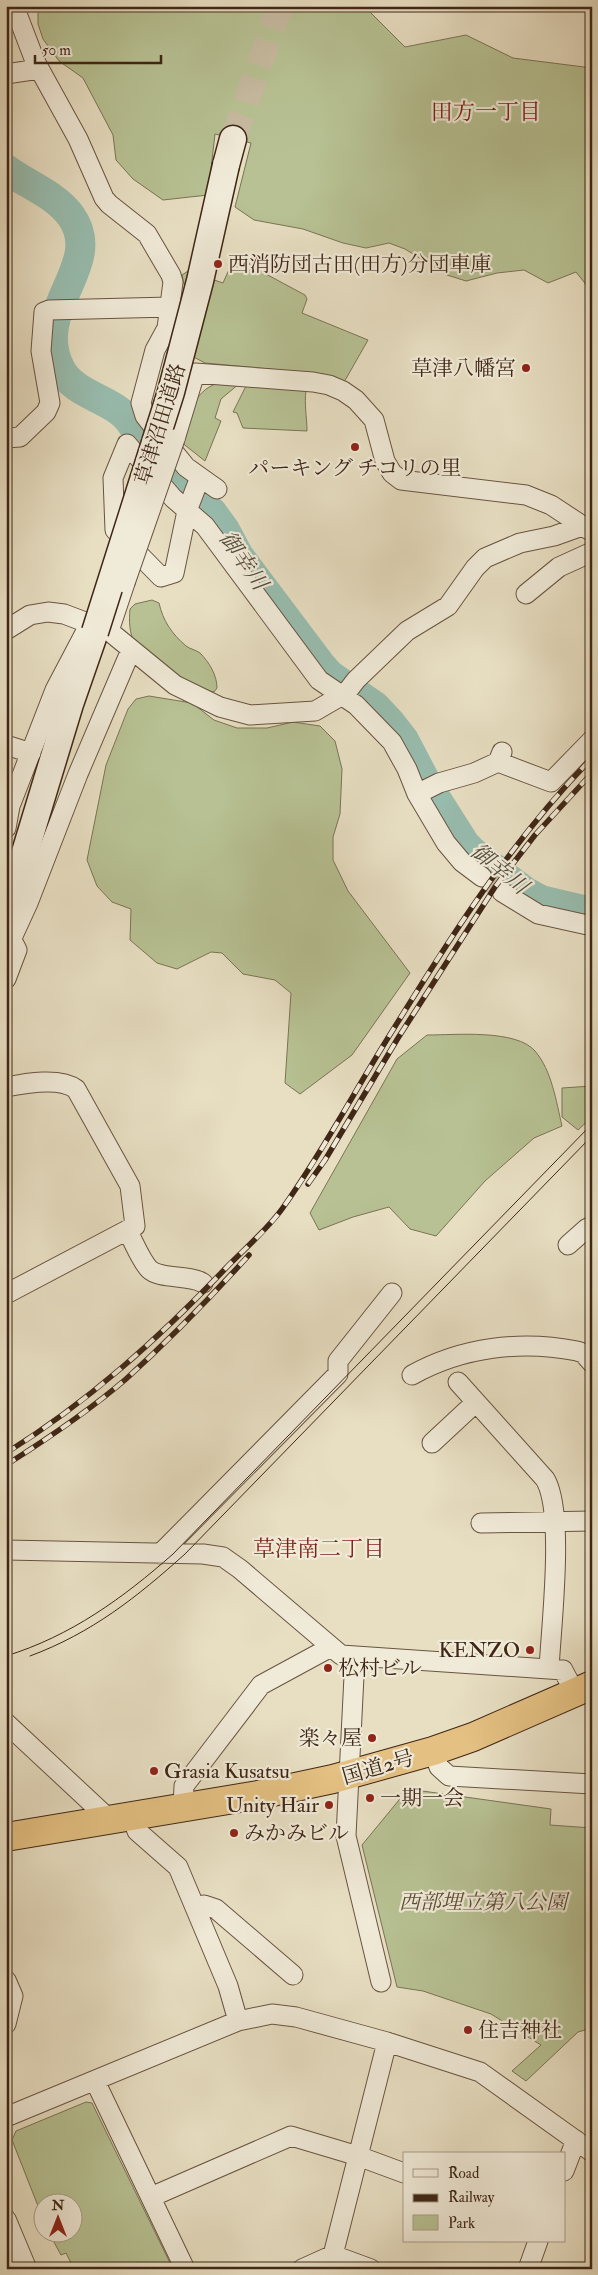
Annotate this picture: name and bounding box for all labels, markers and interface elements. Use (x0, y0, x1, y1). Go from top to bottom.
scale bar (35, 32, 161, 64)
text: 50 m (42, 41, 71, 60)
district label: 田方一丁目 (431, 98, 541, 126)
place label: 西消防団古田(田方)分団車庫 (228, 251, 491, 278)
marker: 西消防団古田(田方)分団車庫 (212, 258, 224, 270)
place label: 草津八幡宮 (411, 355, 516, 382)
street label: 草津沼田道路 (129, 360, 192, 488)
marker: 草津八幡宮 (520, 362, 532, 374)
marker: パーキング チコリの里 (349, 441, 361, 453)
place label: パーキング チコリの里 (249, 455, 461, 482)
water label: 御幸川 (213, 526, 275, 597)
water label: 御幸川 (465, 837, 535, 902)
district label: 草津南二丁目 (253, 1535, 385, 1563)
place label: KENZO (439, 1637, 520, 1664)
marker: KENZO (524, 1644, 536, 1656)
place label: 松村ビル (338, 1655, 422, 1682)
marker: 松村ビル (322, 1662, 334, 1674)
place label: 楽々屋 (299, 1725, 362, 1752)
marker: 楽々屋 (366, 1732, 378, 1744)
street label: 国道2号 (339, 1744, 417, 1791)
place label: Grasia Kusatsu (164, 1758, 290, 1785)
marker: Grasia Kusatsu (148, 1765, 160, 1777)
place label: 一期一会 (380, 1785, 464, 1812)
place label: Unity Hair (226, 1792, 319, 1819)
marker: 一期一会 (364, 1792, 376, 1804)
marker: Unity Hair (323, 1799, 335, 1811)
place label: みかみビル (244, 1820, 349, 1847)
marker: みかみビル (228, 1827, 240, 1839)
park label: 西部埋立第八公園 (399, 1889, 570, 1916)
place label: 住吉神社 (478, 2017, 562, 2044)
marker: 住吉神社 (462, 2024, 474, 2036)
legend (403, 2152, 566, 2242)
text: Road (448, 2164, 480, 2183)
text: Railway (448, 2188, 495, 2207)
north arrow (32, 2192, 82, 2242)
text: N (51, 2197, 65, 2214)
text: Park (448, 2214, 475, 2233)

